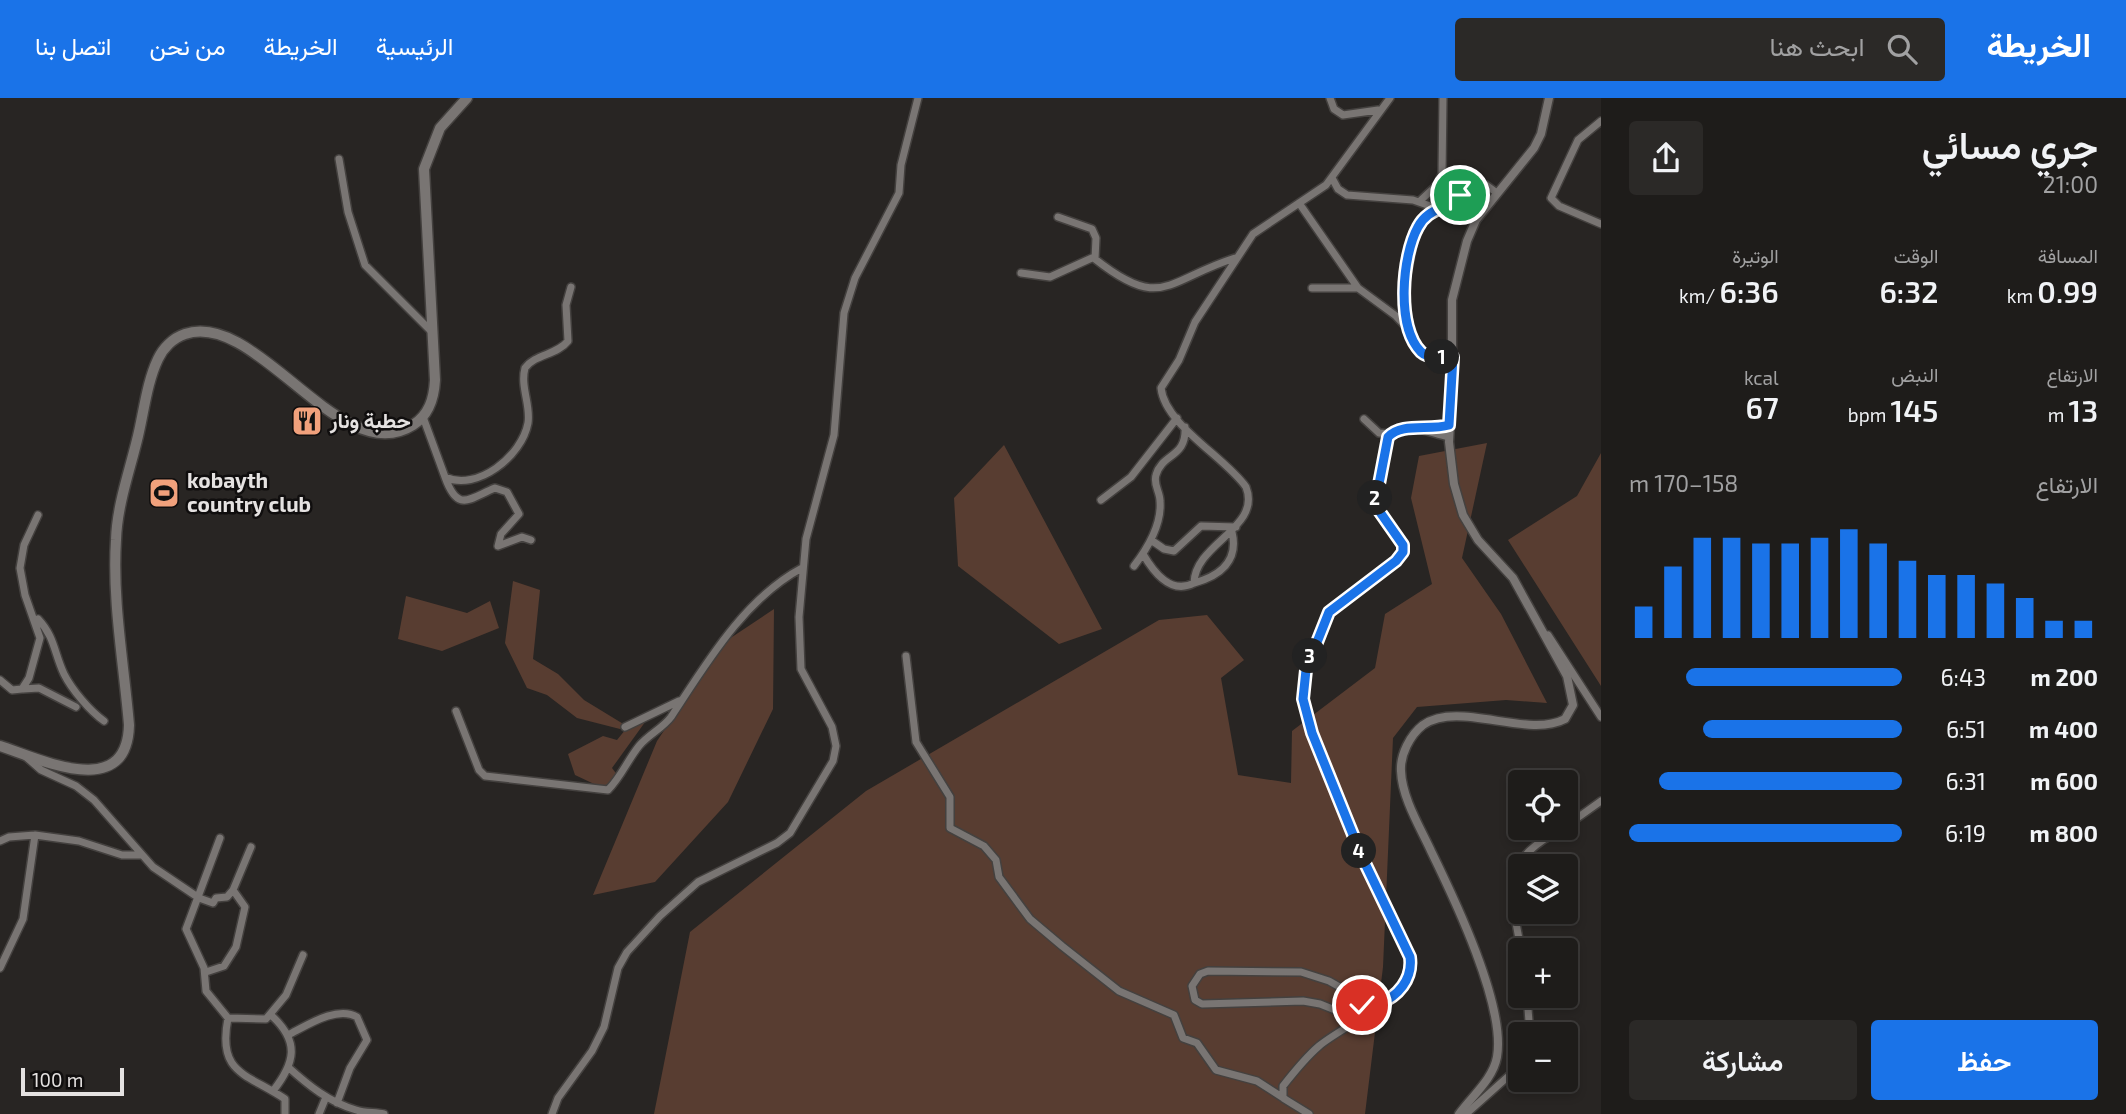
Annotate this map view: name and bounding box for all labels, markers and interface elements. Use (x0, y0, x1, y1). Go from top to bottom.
search box (1455, 18, 1945, 81)
text: الخريطة (1987, 24, 2091, 64)
text: ابحث هنا (1770, 30, 1865, 61)
icon: search (1883, 30, 1921, 68)
text: اتصل بنا (35, 31, 111, 60)
text: من نحن (149, 31, 225, 60)
text: الخريطة (263, 31, 338, 60)
text: الرئيسية (376, 31, 453, 60)
button: share (1629, 121, 1703, 195)
text: جري مسائي (1922, 121, 2098, 167)
pin (1430, 165, 1490, 225)
text: 21:00 (2043, 170, 2098, 198)
icon: arrive (1441, 176, 1479, 214)
text: الوتيرة (1732, 244, 1779, 267)
text: الوقت (1894, 244, 1938, 267)
text: المسافة (2038, 244, 2098, 267)
text: 6:36 (1719, 273, 1779, 309)
text: 6:32 (1879, 273, 1938, 309)
text: 0.99 (2037, 273, 2098, 309)
text: /km (1679, 284, 1719, 307)
text: km (2007, 284, 2037, 307)
pin: 1 (1424, 340, 1460, 374)
text: 1 (1437, 345, 1446, 368)
text: النبض (1891, 363, 1938, 386)
text: الارتفاع (2046, 363, 2098, 386)
text: kcal (1744, 366, 1779, 389)
text: 67 (1746, 389, 1779, 425)
text: 145 (1891, 392, 1938, 428)
text: 13 (2069, 392, 2098, 428)
text: bpm (1848, 403, 1891, 426)
text: m (2048, 403, 2069, 426)
restaurant icon: حطبة ونار (290, 404, 324, 438)
place label: حطبة ونار (329, 407, 411, 434)
place label: kobayth country club (187, 467, 311, 517)
text: 158–170 m (1629, 469, 1738, 497)
text: الارتفاع (2036, 470, 2098, 498)
sports icon: kobayth country club (147, 476, 181, 510)
pin: 2 (1358, 480, 1392, 516)
text: 2 (1369, 486, 1380, 509)
pin: 3 (1292, 638, 1328, 674)
text: 3 (1304, 644, 1315, 667)
text: 6:43 (1940, 663, 1986, 691)
text: 200 m (2030, 663, 2098, 691)
text: 6:51 (1946, 715, 1986, 743)
text: 400 m (2029, 715, 2098, 743)
text: 6:31 (1945, 767, 1986, 795)
text: 600 m (2030, 767, 2098, 795)
map controls (1508, 770, 1578, 1092)
button: locate (1508, 770, 1578, 840)
text: 6:19 (1945, 819, 1986, 847)
text: 800 m (2029, 819, 2098, 847)
pin: 4 (1342, 834, 1376, 868)
text: 4 (1352, 839, 1365, 862)
button: layers (1508, 854, 1578, 924)
button: + (1508, 938, 1578, 1008)
pin (1332, 975, 1392, 1035)
icon: check (1343, 986, 1381, 1024)
button: مشاركة (1629, 1020, 1857, 1100)
button: حفظ (1871, 1020, 2098, 1100)
button: − (1508, 1022, 1578, 1092)
scale bar (21, 1065, 124, 1097)
text: 100 m (32, 1068, 83, 1091)

